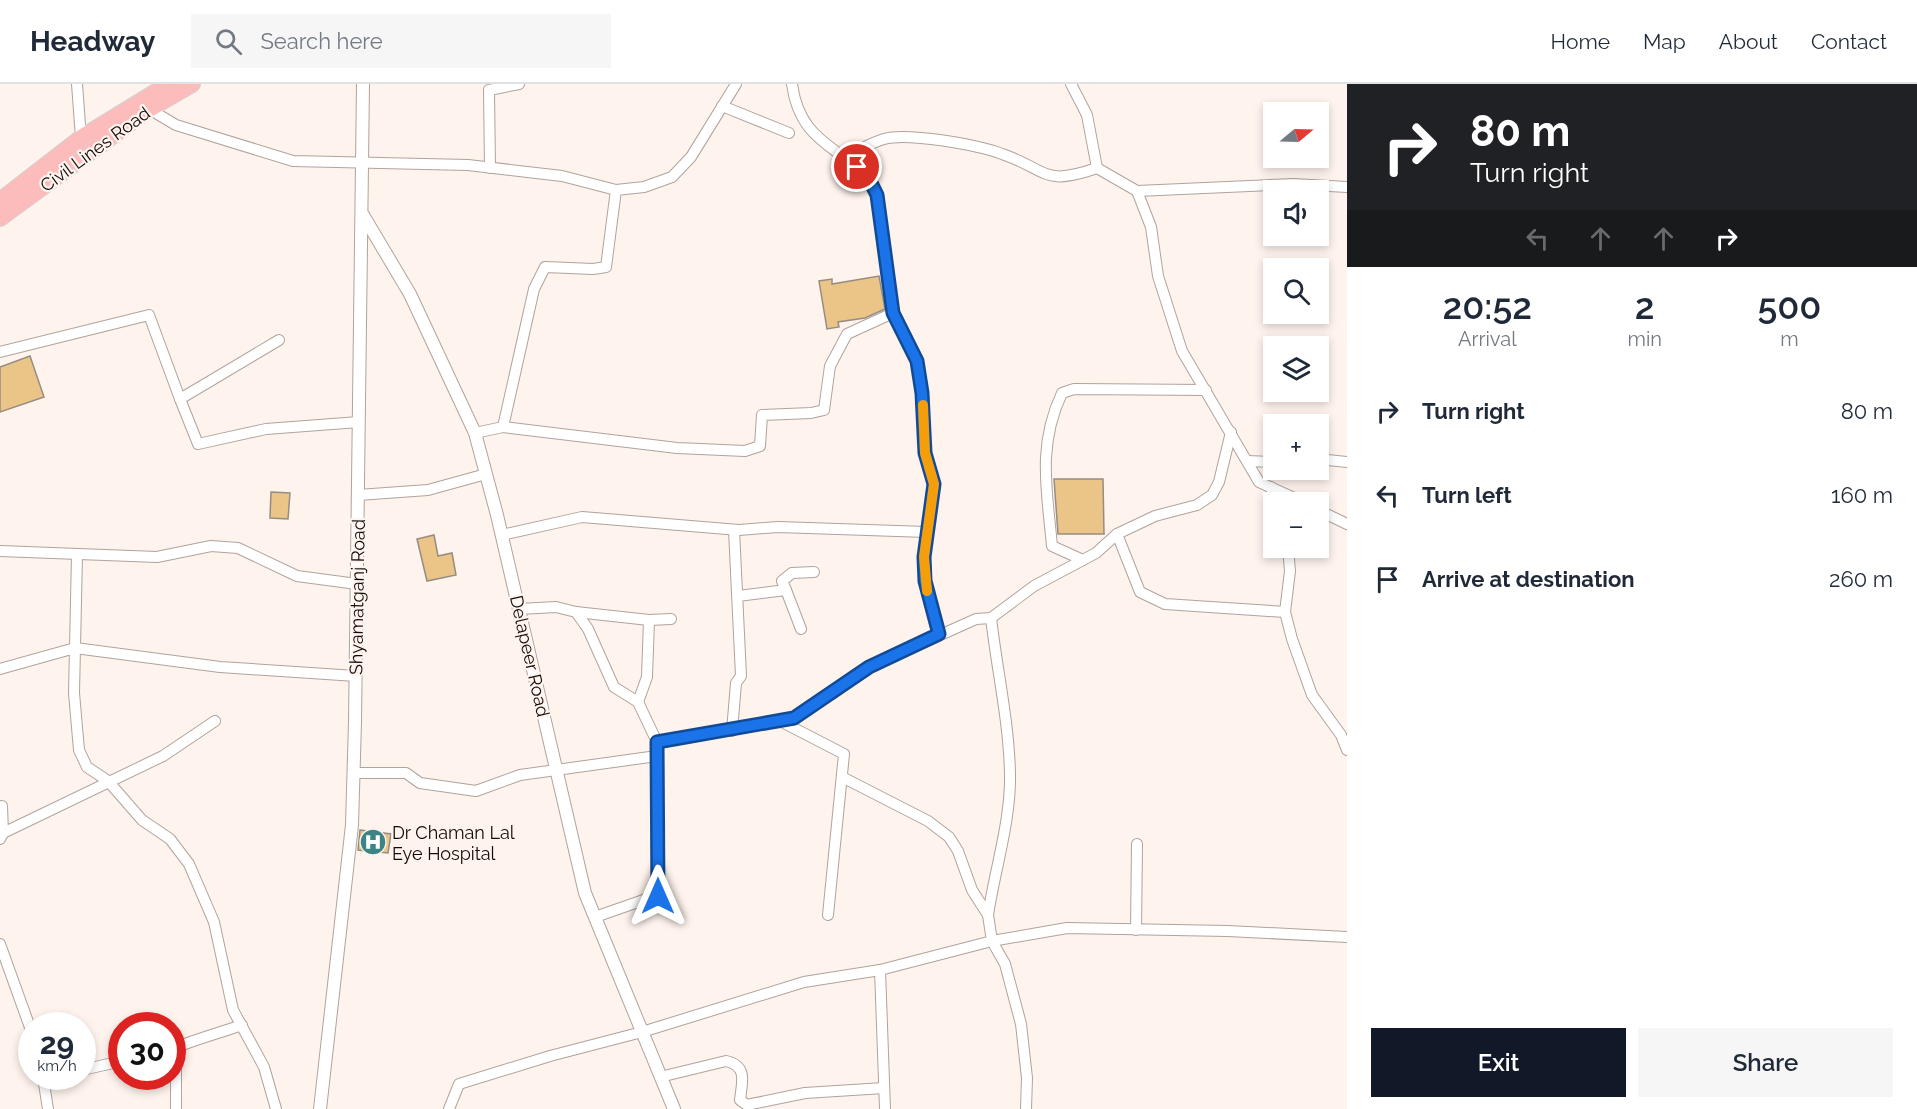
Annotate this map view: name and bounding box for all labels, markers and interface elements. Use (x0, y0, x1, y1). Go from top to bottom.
search box (191, 14, 611, 68)
text: Headway (30, 25, 155, 58)
icon: search (212, 25, 245, 58)
text: Search here (260, 28, 383, 54)
text: Home (1551, 29, 1610, 54)
text: Map (1643, 29, 1686, 54)
text: About (1719, 29, 1778, 54)
text: Contact (1811, 29, 1887, 54)
street label: Civil Lines Road (36, 102, 154, 196)
north arrow (1263, 102, 1329, 168)
map controls (1263, 102, 1329, 558)
text: 80 m (1470, 107, 1570, 156)
icon: right (1371, 108, 1449, 186)
pin (831, 141, 882, 192)
icon: arrive (840, 150, 873, 183)
text: Turn right (1470, 157, 1589, 188)
button: sound (1263, 180, 1329, 246)
icon: left (1521, 222, 1554, 255)
icon: ahead (1584, 222, 1617, 255)
icon: ahead (1647, 222, 1680, 255)
icon: right (1710, 222, 1743, 255)
button: search (1263, 258, 1329, 324)
text: 20:52 (1443, 285, 1532, 327)
text: 2 (1635, 285, 1655, 327)
text: 500 (1757, 285, 1821, 327)
text: Arrival (1458, 327, 1517, 351)
text: min (1628, 327, 1662, 351)
text: m (1780, 327, 1799, 351)
button: layers (1263, 336, 1329, 402)
icon: right (1371, 395, 1404, 428)
text: Turn right (1422, 398, 1525, 424)
text: 80 m (1841, 398, 1893, 424)
button: + (1263, 414, 1329, 480)
icon: left (1371, 479, 1404, 512)
text: Turn left (1422, 482, 1512, 508)
text: 160 m (1831, 482, 1893, 508)
button: − (1263, 492, 1329, 558)
street label: Shyamatganj Road (345, 519, 369, 675)
icon: arrive (1371, 563, 1404, 596)
text: Arrive at destination (1422, 566, 1635, 592)
text: 260 m (1829, 566, 1893, 592)
street label: Delapeer Road (506, 593, 554, 719)
place label: Dr Chaman Lal Eye Hospital (392, 822, 515, 864)
hospital icon: Dr Chaman Lal Eye Hospital (358, 827, 388, 857)
position arrow (626, 864, 690, 928)
speed limit sign: 30 (108, 1012, 186, 1090)
text: 29 (40, 1026, 74, 1061)
button: Exit (1371, 1028, 1626, 1097)
button: Share (1638, 1028, 1893, 1097)
text: km/h (37, 1057, 77, 1075)

